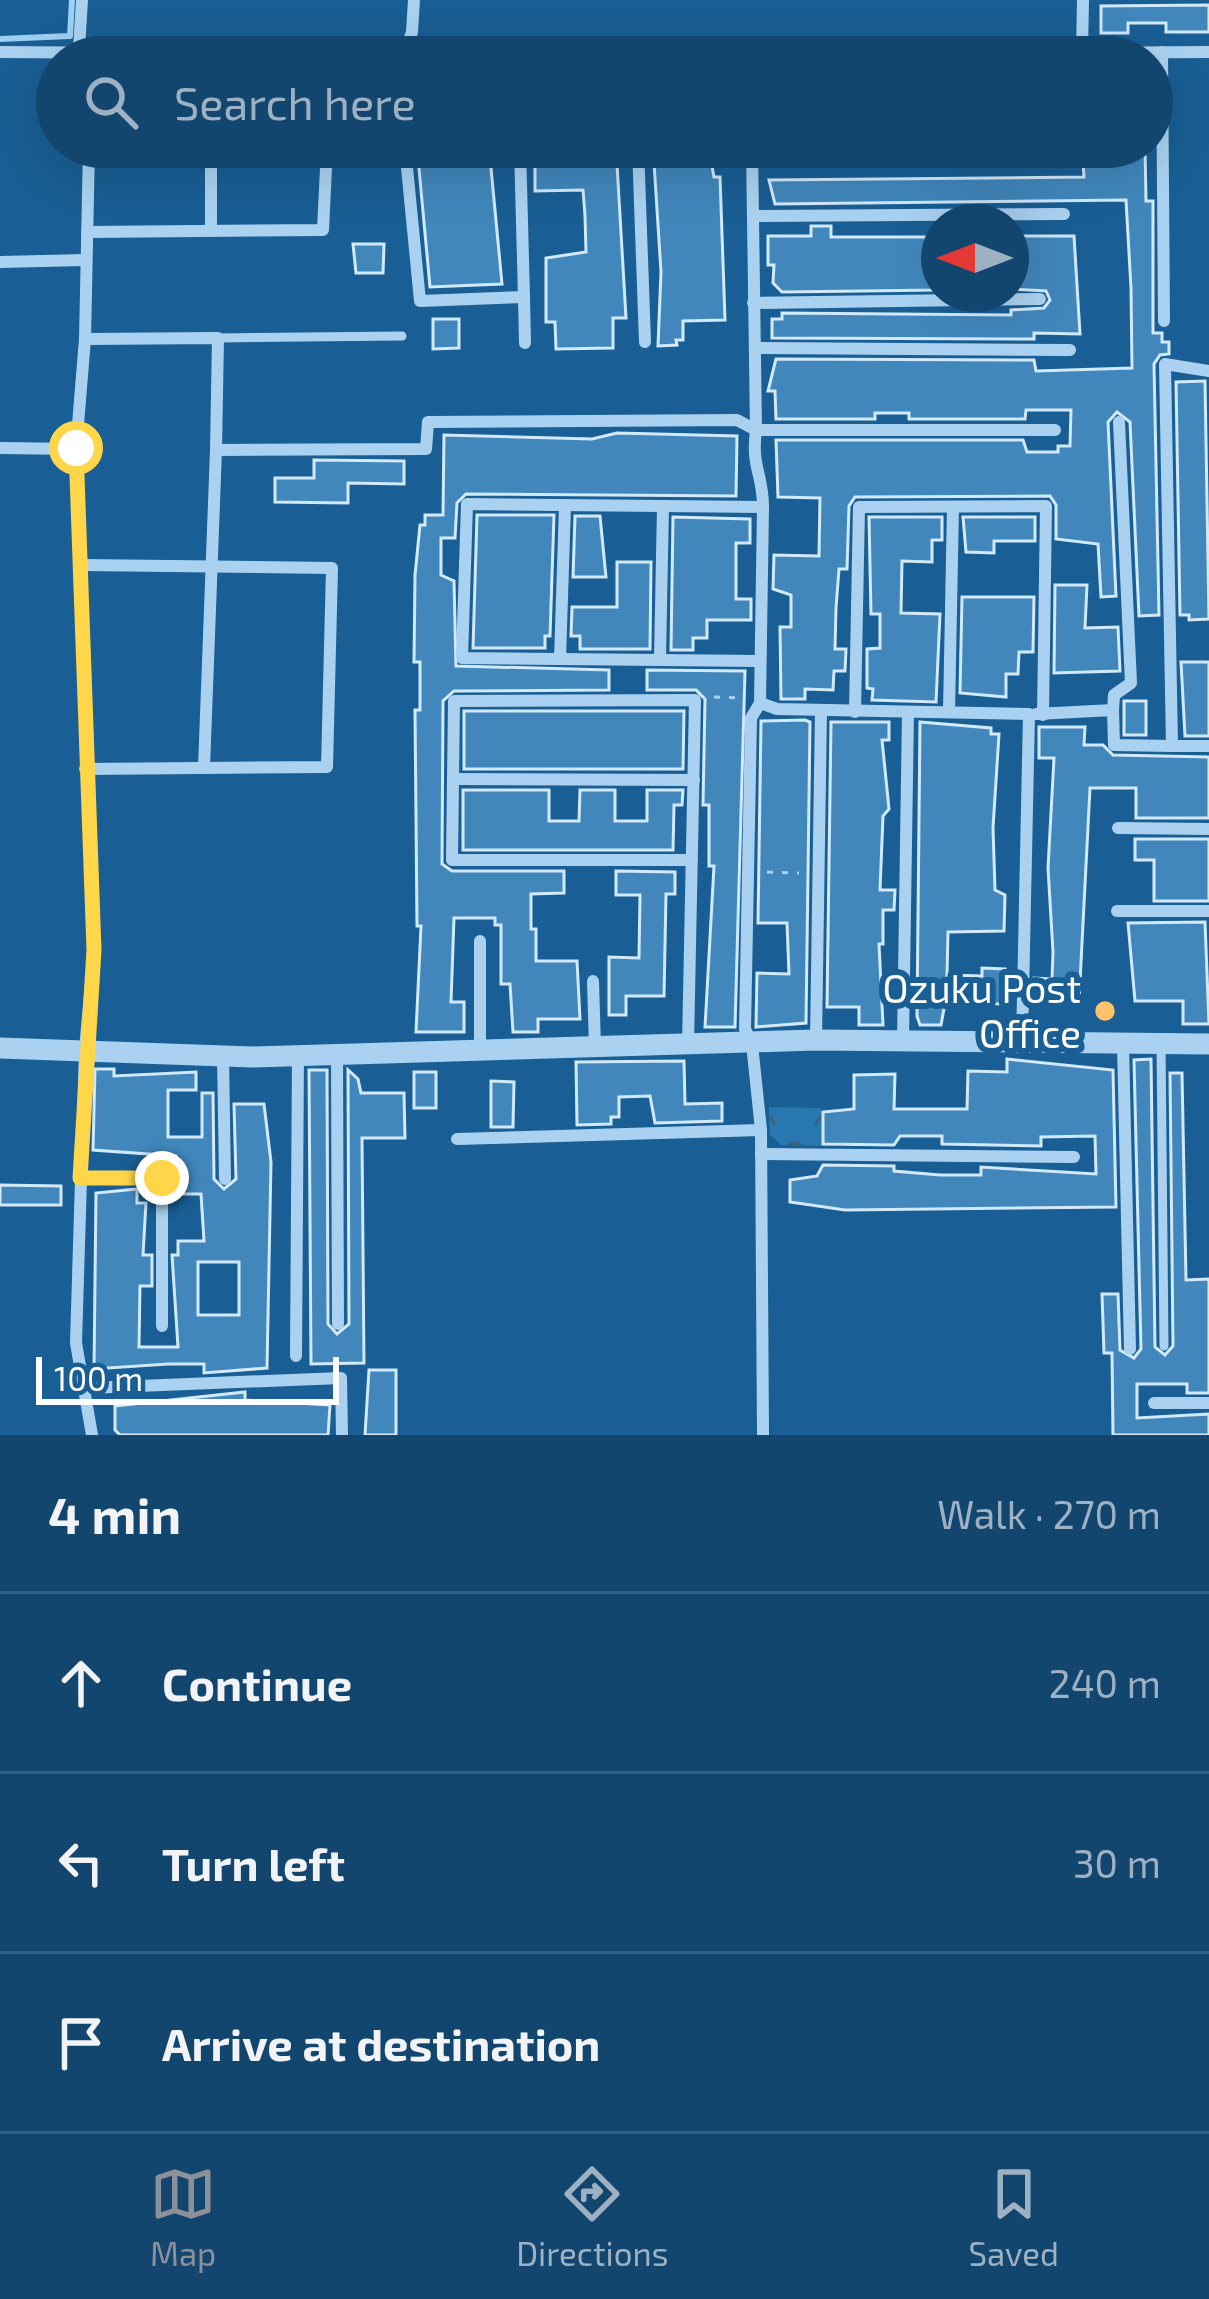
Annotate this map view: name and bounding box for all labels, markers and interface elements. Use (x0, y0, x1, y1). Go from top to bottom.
search box (36, 36, 1173, 168)
icon: search (78, 69, 144, 135)
text: Search here (174, 75, 416, 129)
north arrow (921, 204, 1029, 312)
route start (49, 421, 103, 475)
place label: Ozuku Post Office (882, 964, 1081, 1056)
marker: Ozuku Post Office (1092, 998, 1118, 1024)
route end (135, 1151, 189, 1205)
scale bar (36, 1351, 339, 1404)
text: 100 m (54, 1358, 143, 1398)
text: 4 min (48, 1483, 181, 1544)
text: Walk · 270 m (937, 1490, 1161, 1537)
icon: ahead (48, 1650, 114, 1716)
text: Continue (162, 1656, 352, 1710)
text: 240 m (1049, 1659, 1161, 1706)
icon: left (48, 1830, 114, 1896)
text: Turn left (162, 1836, 345, 1890)
text: 30 m (1073, 1839, 1161, 1886)
icon: arrive (48, 2010, 114, 2076)
text: Arrive at destination (162, 2016, 600, 2070)
tab: Map (150, 2161, 216, 2273)
tab: Directions (516, 2161, 668, 2273)
tab: Saved (968, 2161, 1059, 2273)

